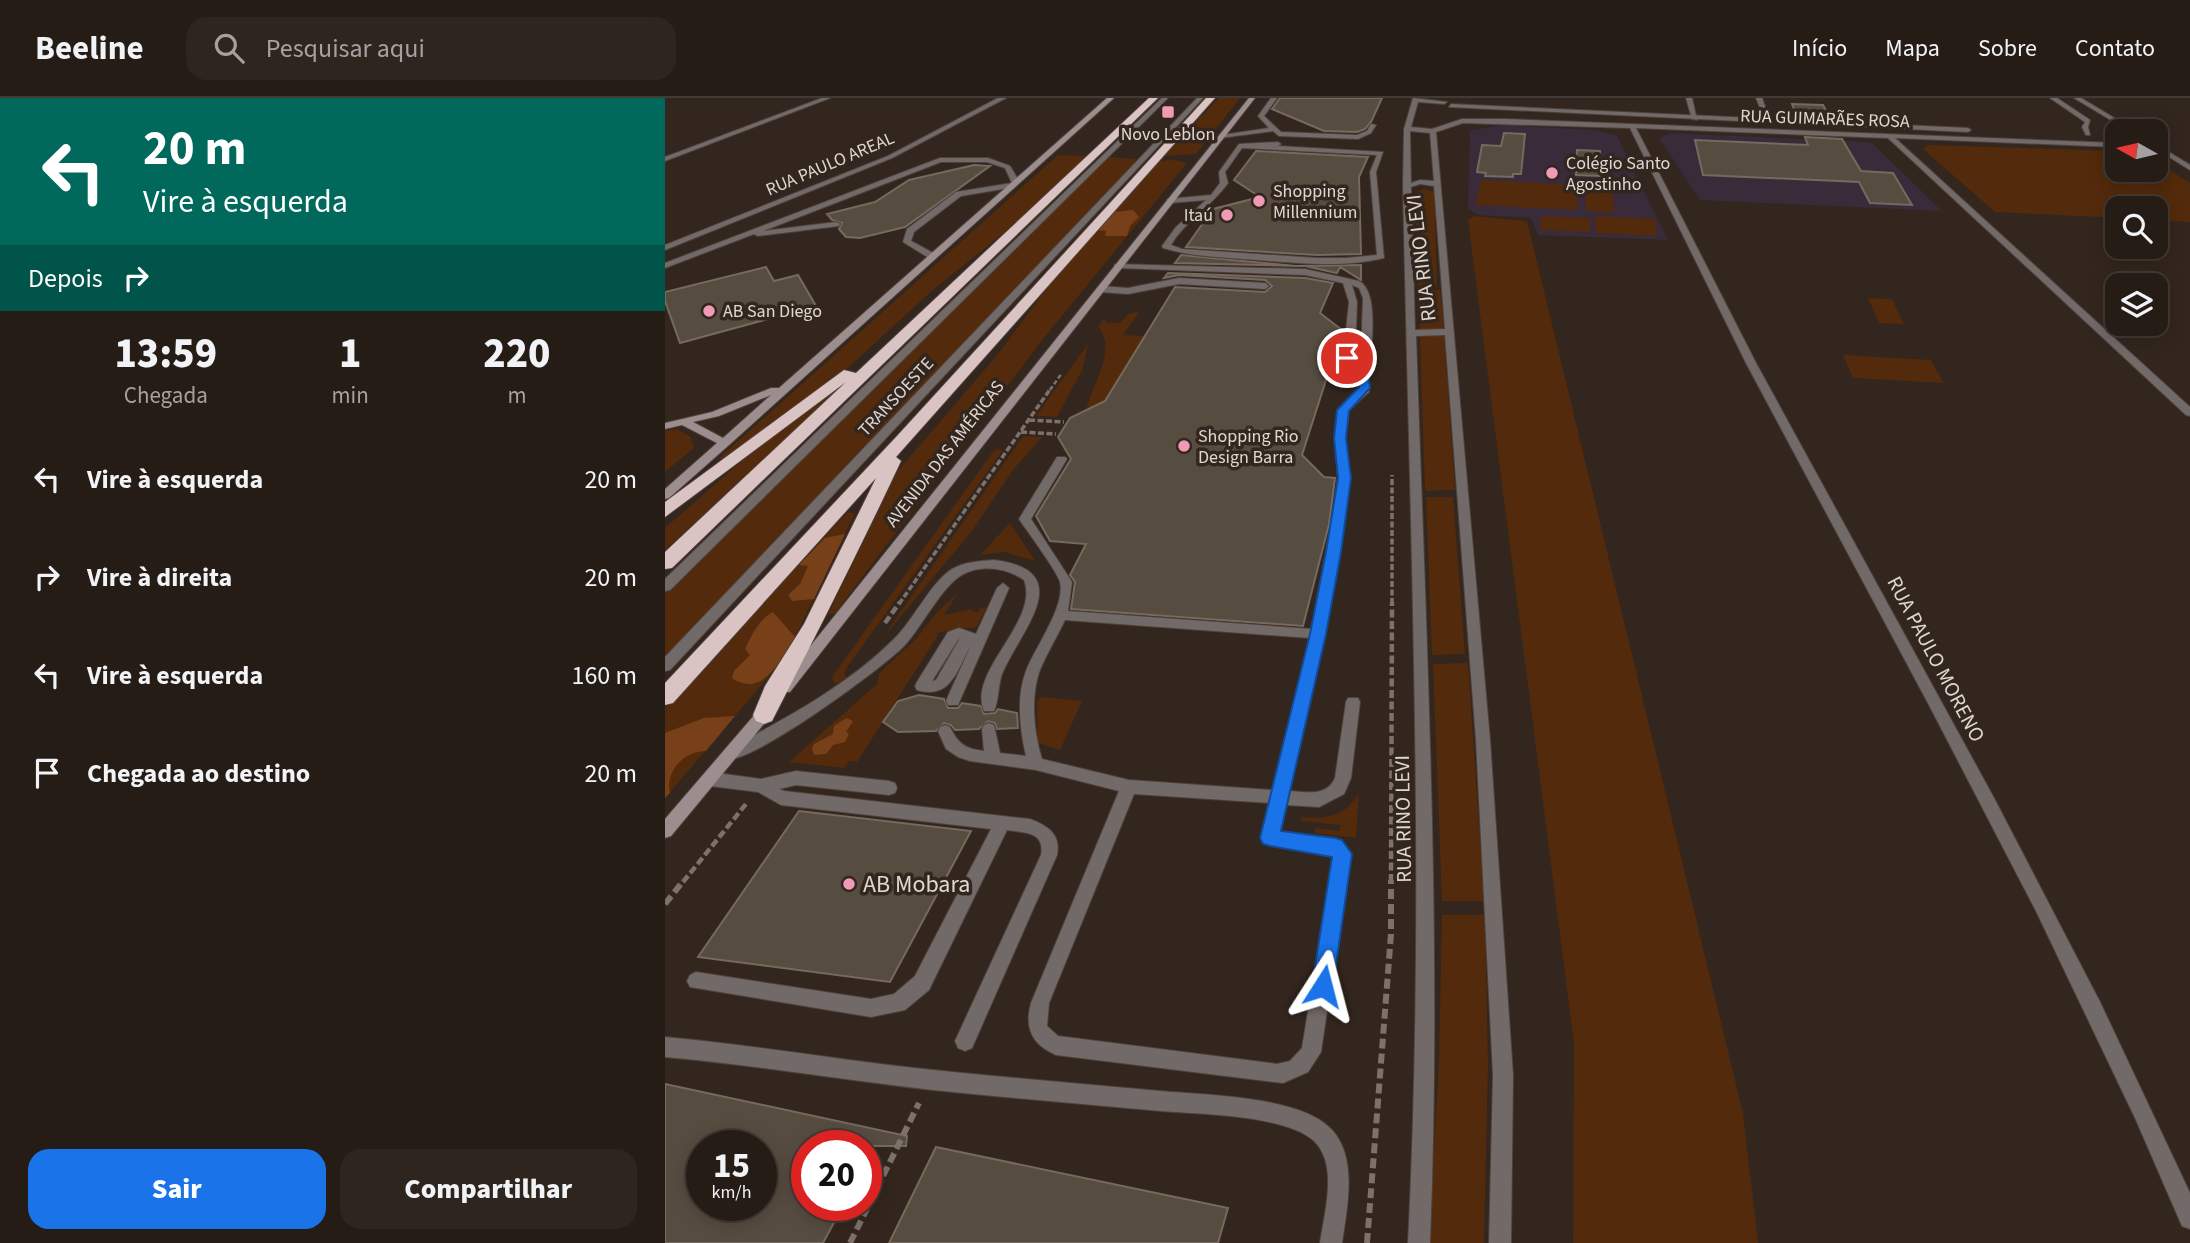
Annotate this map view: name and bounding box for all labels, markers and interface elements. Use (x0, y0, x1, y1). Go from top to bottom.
search box (186, 17, 676, 80)
text: Beeline (35, 25, 144, 72)
icon: search (210, 29, 248, 67)
text: Pesquisar aqui (266, 30, 425, 67)
text: Início (1792, 31, 1847, 66)
text: Mapa (1885, 31, 1940, 66)
text: Sobre (1978, 31, 2037, 66)
text: Contato (2075, 31, 2155, 66)
marker: Novo Leblon (1160, 104, 1176, 120)
street label: RUA GUIMARÃES ROSA (1740, 104, 1910, 134)
text: 20 m (143, 114, 247, 184)
north arrow (2105, 119, 2168, 182)
map controls (2105, 119, 2168, 336)
place label: Novo Leblon (1121, 122, 1215, 147)
icon: left (28, 126, 119, 217)
street label: RUA PAULO AREAL (762, 126, 898, 202)
place label: Colégio Santo Agostinho (1566, 151, 1670, 197)
marker: Colégio Santo Agostinho (1544, 165, 1560, 181)
text: Vire à esquerda (143, 179, 348, 225)
place label: Shopping Millennium (1273, 179, 1357, 225)
marker: Shopping Millennium (1251, 193, 1267, 209)
street label: RUA RINO LEVI (1398, 193, 1444, 323)
button: search (2105, 196, 2168, 259)
place label: Itaú (1184, 203, 1213, 228)
marker: Itaú (1219, 207, 1235, 223)
icon: right (117, 259, 155, 297)
text: Depois (28, 260, 103, 297)
button: layers (2105, 273, 2168, 336)
place label: AB San Diego (723, 299, 822, 324)
marker: AB San Diego (701, 303, 717, 319)
text: 13:59 (114, 324, 217, 384)
text: 1 (339, 324, 361, 384)
text: 220 (483, 324, 551, 384)
pin (1317, 328, 1377, 388)
icon: arrive (1328, 339, 1366, 377)
street label: TRANSOESTE (853, 352, 939, 442)
street label: AVENIDA DAS AMÉRICAS (880, 375, 1010, 533)
text: Chegada (124, 379, 208, 412)
text: min (332, 379, 369, 412)
text: m (507, 379, 526, 412)
place label: Shopping Rio Design Barra (1198, 424, 1299, 470)
marker: Shopping Rio Design Barra (1176, 438, 1192, 454)
icon: left (28, 460, 66, 498)
text: Vire à esquerda (87, 461, 263, 498)
text: 20 m (584, 461, 637, 498)
icon: right (28, 558, 66, 596)
text: Vire à direita (87, 559, 232, 596)
text: 20 m (584, 559, 637, 596)
street label: RUA PAULO MORENO (1880, 571, 1992, 747)
icon: left (28, 656, 66, 694)
text: Vire à esquerda (87, 657, 263, 694)
text: 160 m (571, 657, 637, 694)
icon: arrive (28, 754, 66, 792)
text: Chegada ao destino (87, 755, 310, 792)
text: 20 m (584, 755, 637, 792)
street label: RUA RINO LEVI (1387, 755, 1419, 883)
place label: AB Mobara (863, 867, 970, 902)
marker: AB Mobara (841, 876, 857, 892)
position arrow (1286, 949, 1360, 1023)
speed limit sign: 20 (791, 1130, 882, 1221)
text: 15 (713, 1141, 750, 1191)
button: Sair (28, 1149, 326, 1229)
button: Compartilhar (340, 1149, 637, 1229)
text: km/h (712, 1180, 751, 1205)

